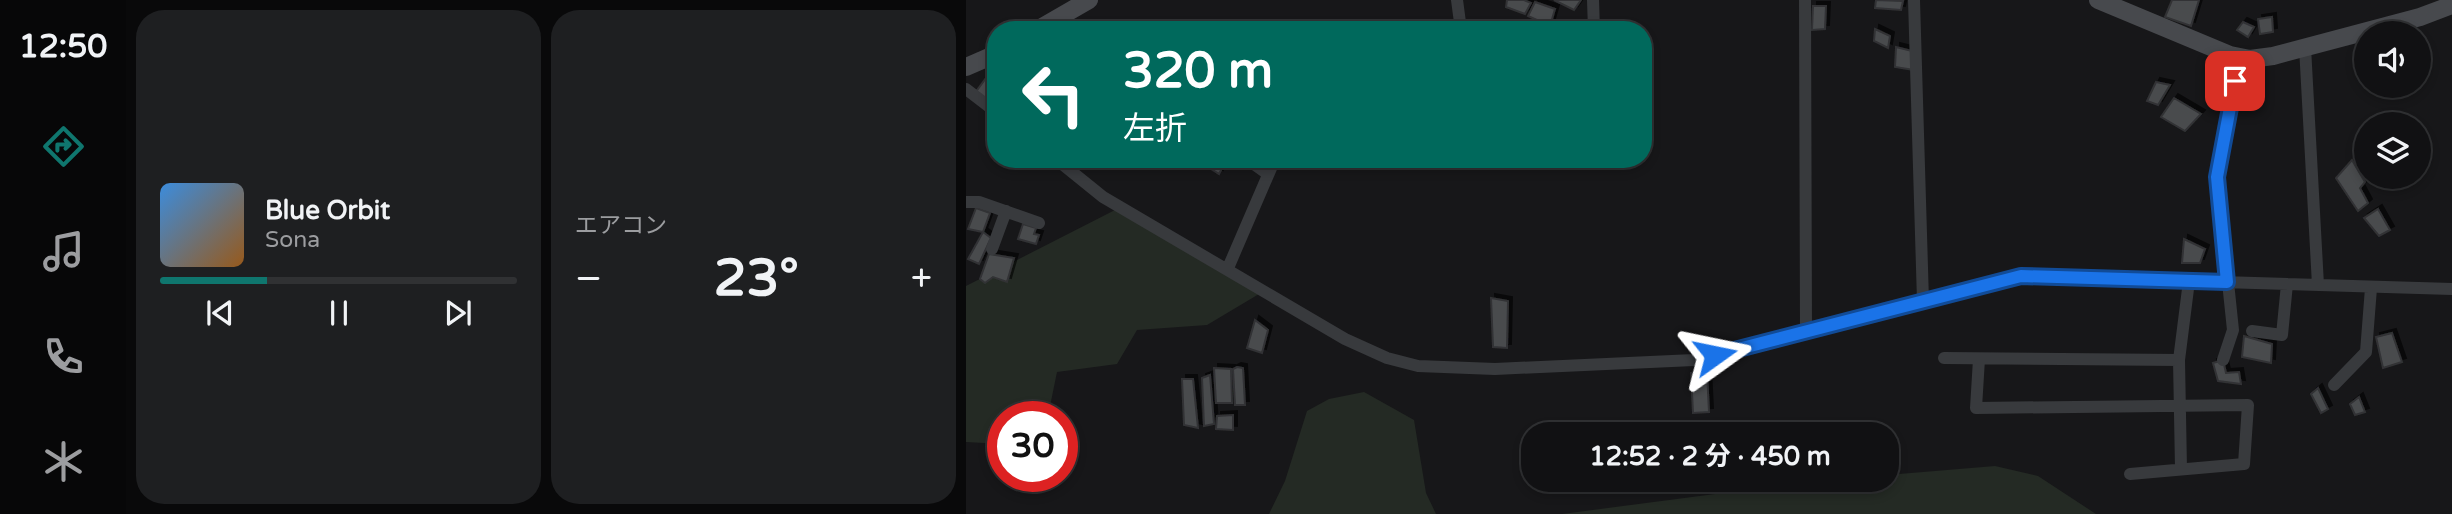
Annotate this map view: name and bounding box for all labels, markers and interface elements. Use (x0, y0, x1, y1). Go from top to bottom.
map controls (2354, 21, 2431, 189)
button: sound (2354, 21, 2431, 98)
text: 12:50 (19, 28, 107, 66)
text: 320 m (1123, 42, 1273, 101)
icon: left (1008, 49, 1099, 140)
pin (2205, 51, 2265, 111)
icon: arrive (2216, 62, 2254, 100)
text: 左折 (1123, 110, 1187, 148)
button: layers (2354, 112, 2431, 189)
icon: directions (39, 122, 88, 171)
text: Blue Orbit (265, 195, 390, 226)
text: エアコン (575, 212, 667, 240)
text: Sona (265, 226, 320, 254)
icon: music (39, 227, 88, 276)
text: 23° (714, 247, 799, 310)
text: − (575, 256, 602, 302)
text: + (911, 256, 932, 302)
icon: previous (201, 294, 239, 332)
icon: pause (320, 294, 358, 332)
icon: next (439, 294, 477, 332)
position arrow (1678, 318, 1752, 392)
icon: phone (39, 332, 88, 381)
speed limit sign: 30 (987, 401, 1078, 492)
icon: climate (39, 437, 88, 486)
text: 12:52 · 2 分 · 450 m (1589, 441, 1831, 472)

